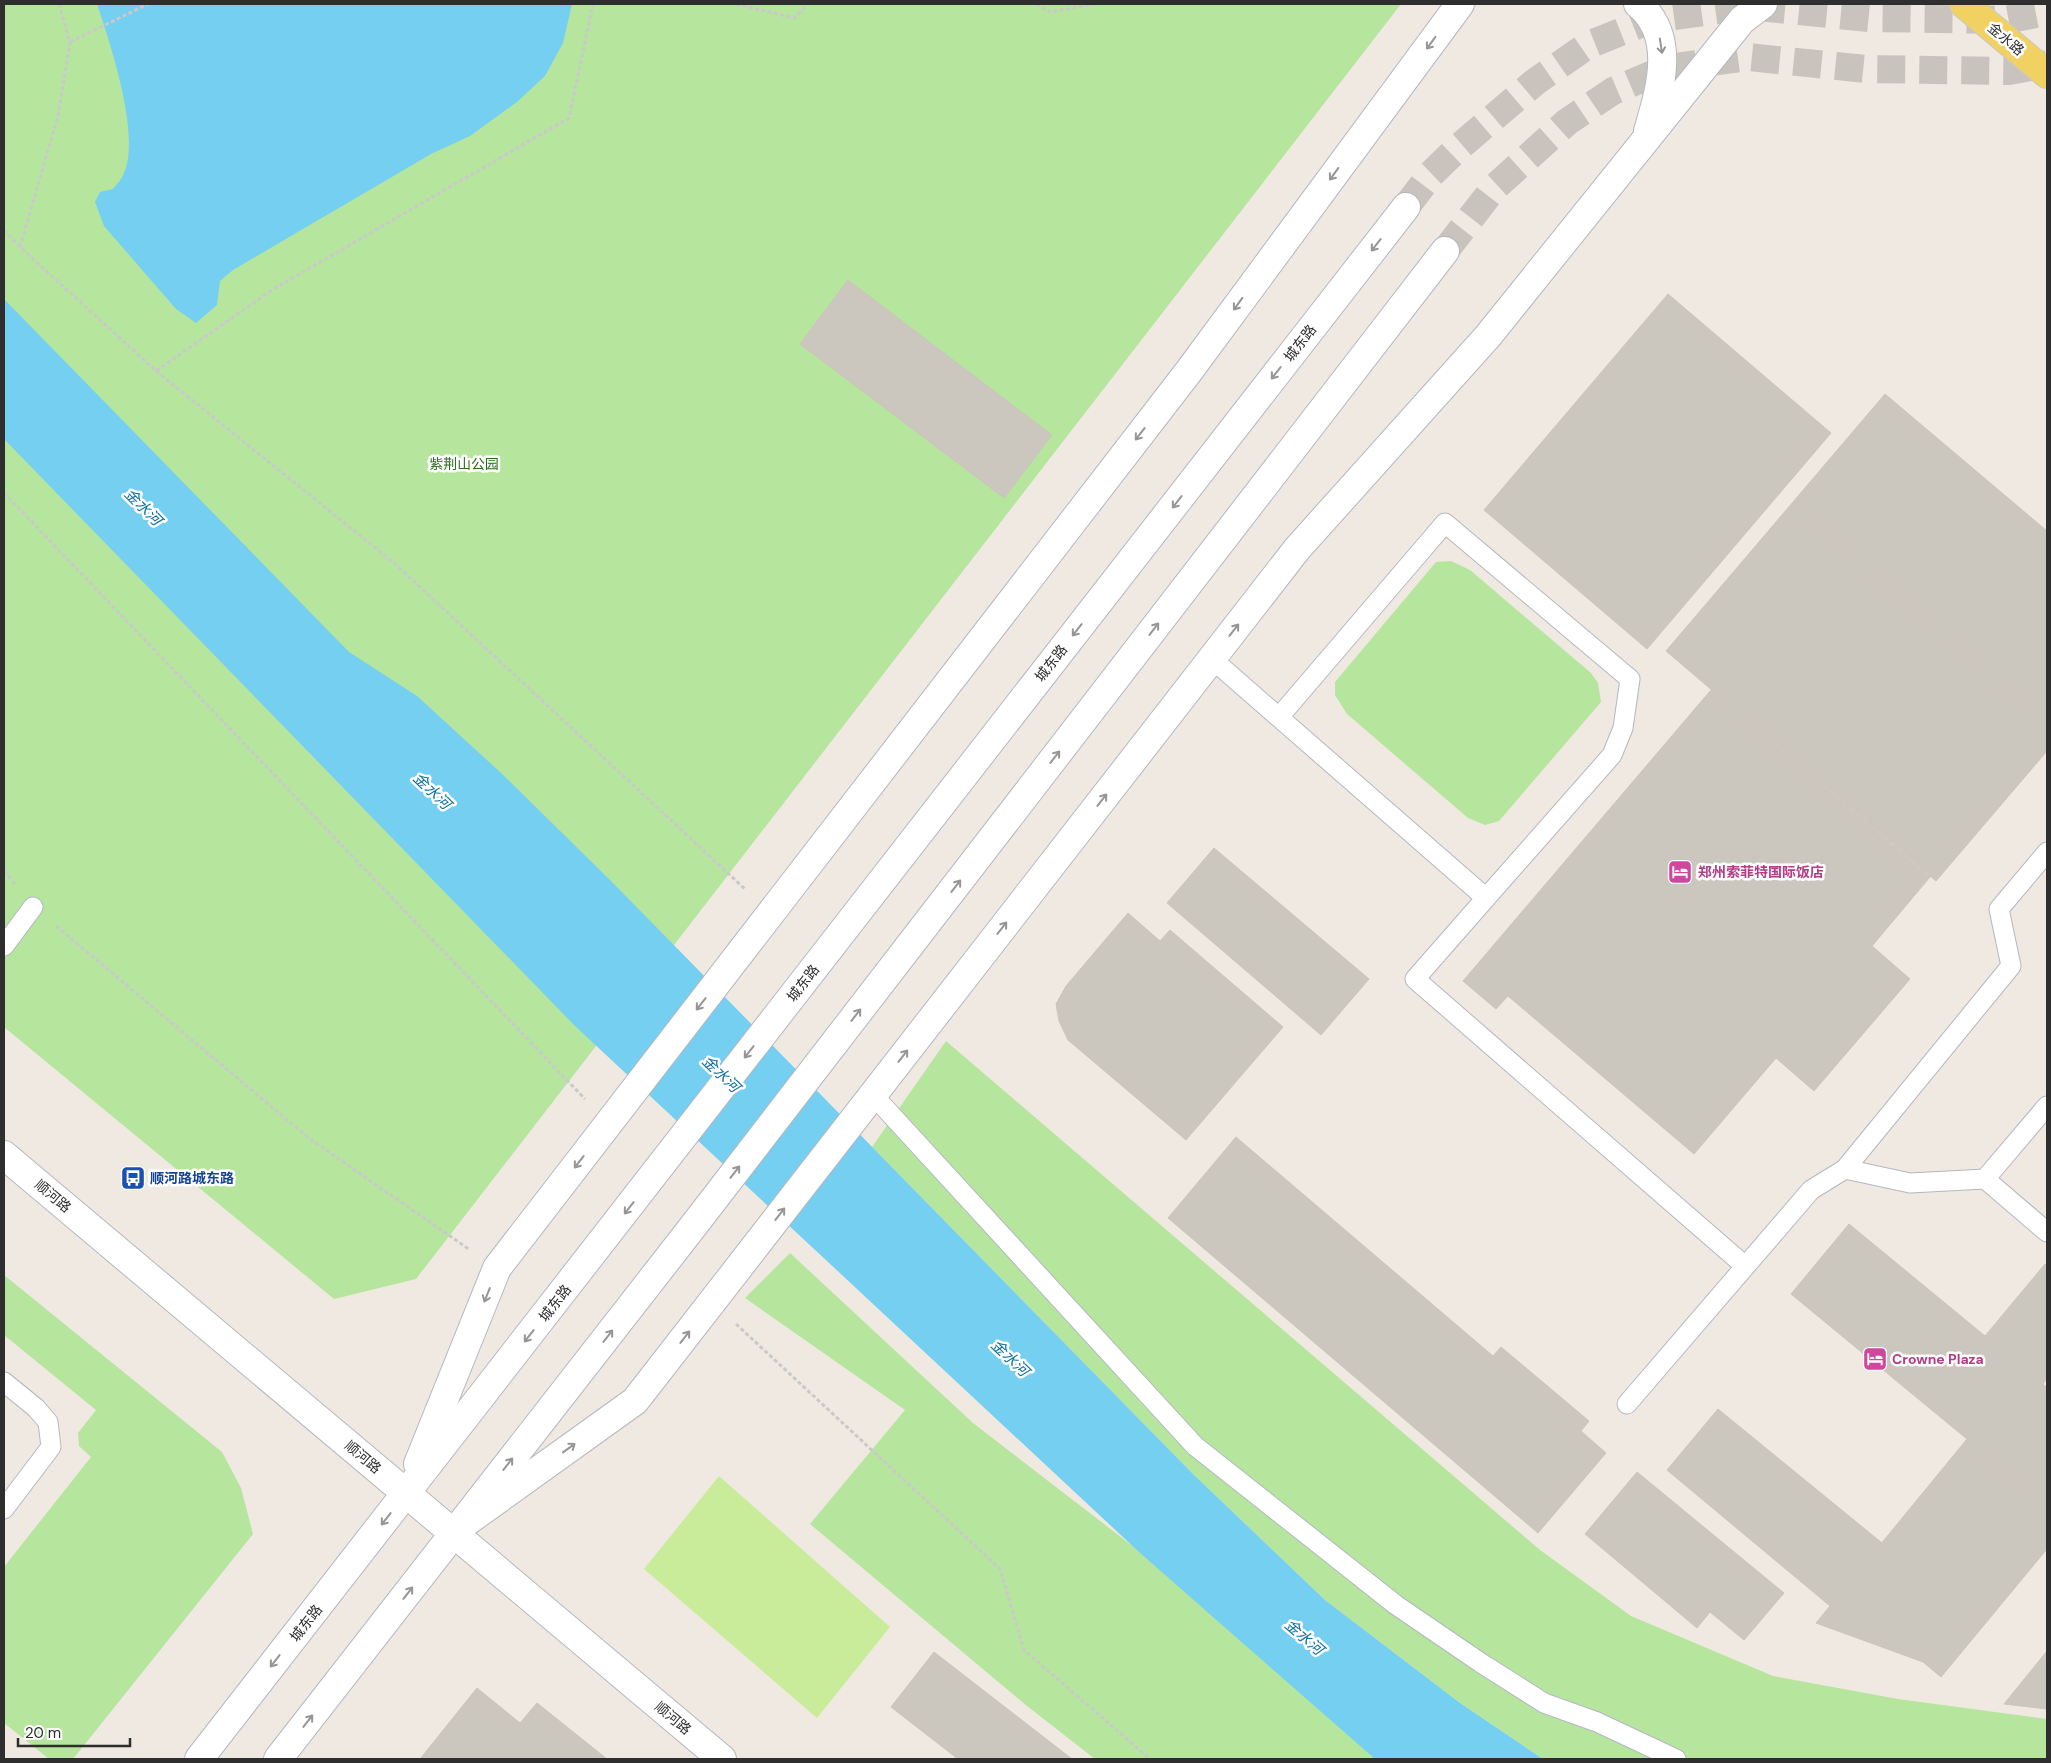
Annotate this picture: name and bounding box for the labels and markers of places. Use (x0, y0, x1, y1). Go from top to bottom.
hotel icon: 郑州索菲特国际饭店 (1667, 859, 1693, 885)
place label: 郑州索菲特国际饭店 (1698, 863, 1824, 881)
bus stop icon: 顺河路城东路 (120, 1165, 146, 1191)
place label: 顺河路城东路 (150, 1169, 234, 1187)
hotel icon: Crowne Plaza (1862, 1346, 1888, 1372)
place label: Crowne Plaza (1892, 1350, 1984, 1368)

